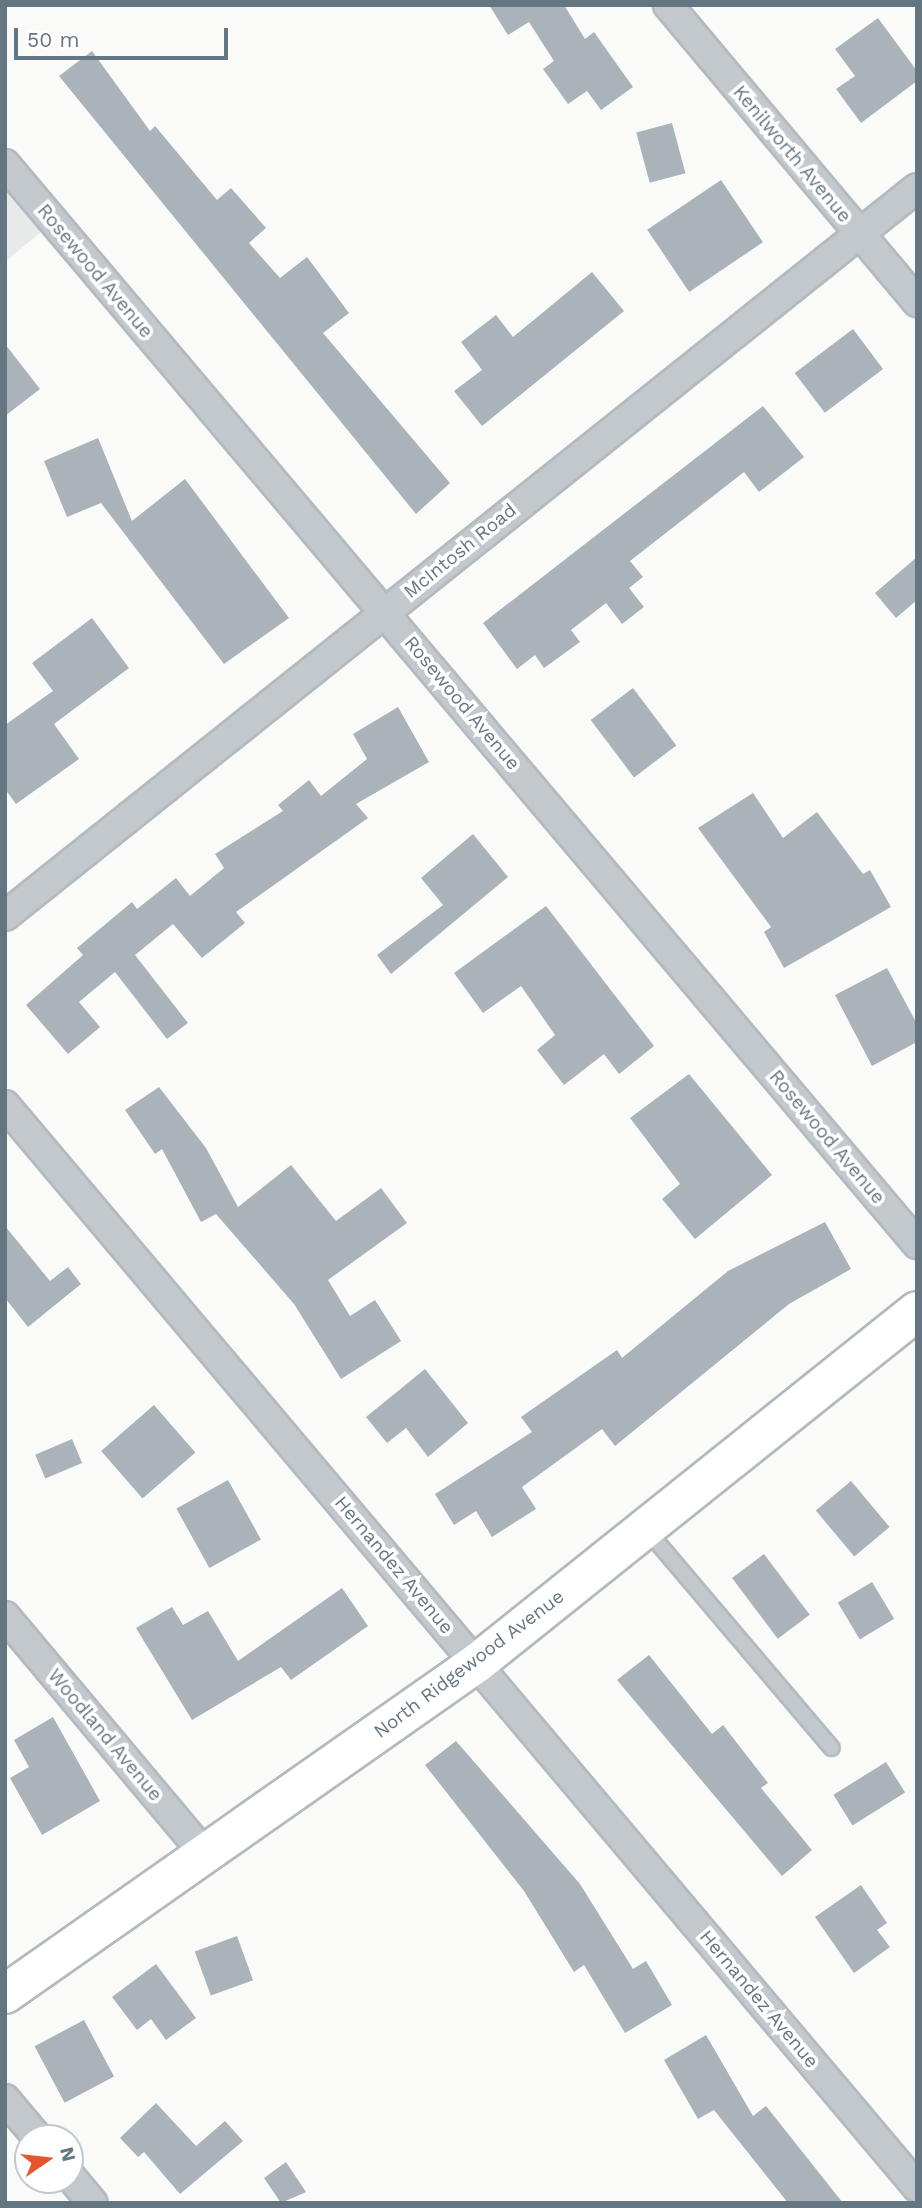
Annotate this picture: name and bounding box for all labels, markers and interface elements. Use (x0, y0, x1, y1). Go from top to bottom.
scale bar (18, 14, 231, 58)
text: 50 m (27, 27, 79, 52)
street label: Kenilworth Avenue (728, 81, 856, 227)
street label: Rosewood Avenue (32, 199, 158, 343)
street label: McIntosh Road (399, 499, 521, 603)
street label: Rosewood Avenue (399, 631, 525, 775)
street label: Rosewood Avenue (764, 1065, 890, 1209)
street label: Hernandez Avenue (330, 1491, 458, 1639)
street label: North Ridgewood Avenue (369, 1585, 569, 1743)
street label: Woodland Avenue (43, 1664, 167, 1806)
street label: Hernandez Avenue (695, 1925, 823, 2073)
north arrow (14, 2124, 84, 2194)
text: N (55, 2145, 81, 2164)

